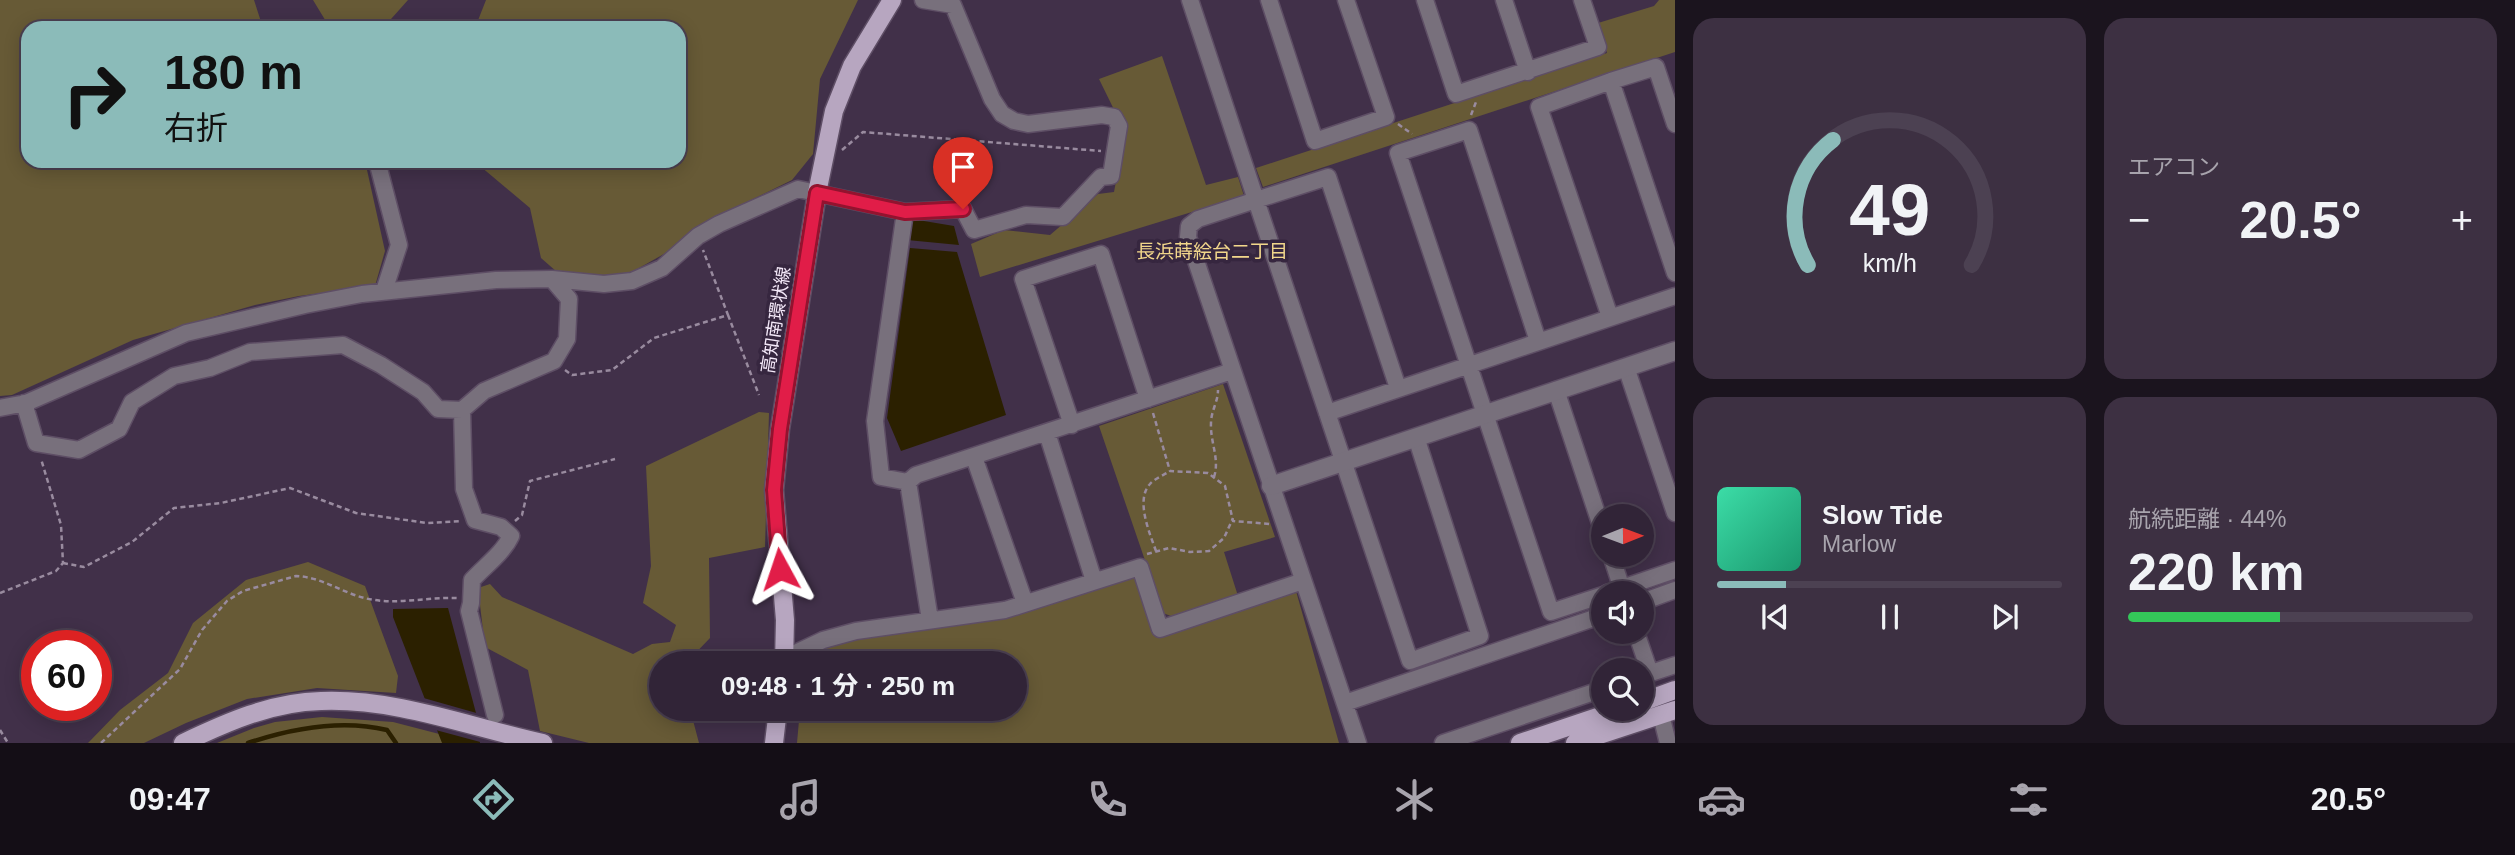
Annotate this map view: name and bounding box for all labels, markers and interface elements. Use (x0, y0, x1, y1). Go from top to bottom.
text: 180 m (164, 45, 303, 99)
icon: right (49, 49, 140, 140)
text: 右折 (164, 110, 228, 146)
pin (933, 137, 993, 209)
icon: arrive (944, 148, 982, 186)
text: エアコン (2128, 154, 2220, 180)
text: 49 (1849, 169, 1930, 250)
text: 20.5° (2239, 191, 2362, 249)
text: − (2128, 199, 2150, 241)
text: + (2451, 199, 2473, 241)
district label: 長浜蒔絵台二丁目 (1136, 241, 1288, 262)
text: km/h (1862, 248, 1917, 276)
street label: 高知南環状線 (758, 265, 794, 375)
text: Slow Tide (1822, 500, 1943, 530)
north arrow (1591, 504, 1654, 567)
map controls (1591, 504, 1654, 721)
text: 航続距離 · 44% (2128, 506, 2286, 532)
text: Marlow (1822, 531, 1896, 557)
position arrow (743, 532, 817, 606)
text: 220 km (2128, 543, 2304, 601)
button: sound (1591, 581, 1654, 644)
icon: previous (1756, 598, 1794, 636)
icon: pause (1871, 598, 1909, 636)
icon: next (1986, 598, 2024, 636)
speed limit sign: 60 (21, 630, 112, 721)
button: search (1591, 658, 1654, 721)
text: 09:48 · 1 分 · 250 m (721, 671, 955, 701)
icon: directions (469, 775, 518, 824)
icon: music (776, 775, 825, 824)
icon: phone (1083, 775, 1132, 824)
icon: climate (1390, 775, 1439, 824)
icon: car (1697, 775, 1746, 824)
icon: filters (2004, 775, 2053, 824)
text: 09:47 (129, 781, 211, 817)
text: 20.5° (2311, 781, 2386, 817)

